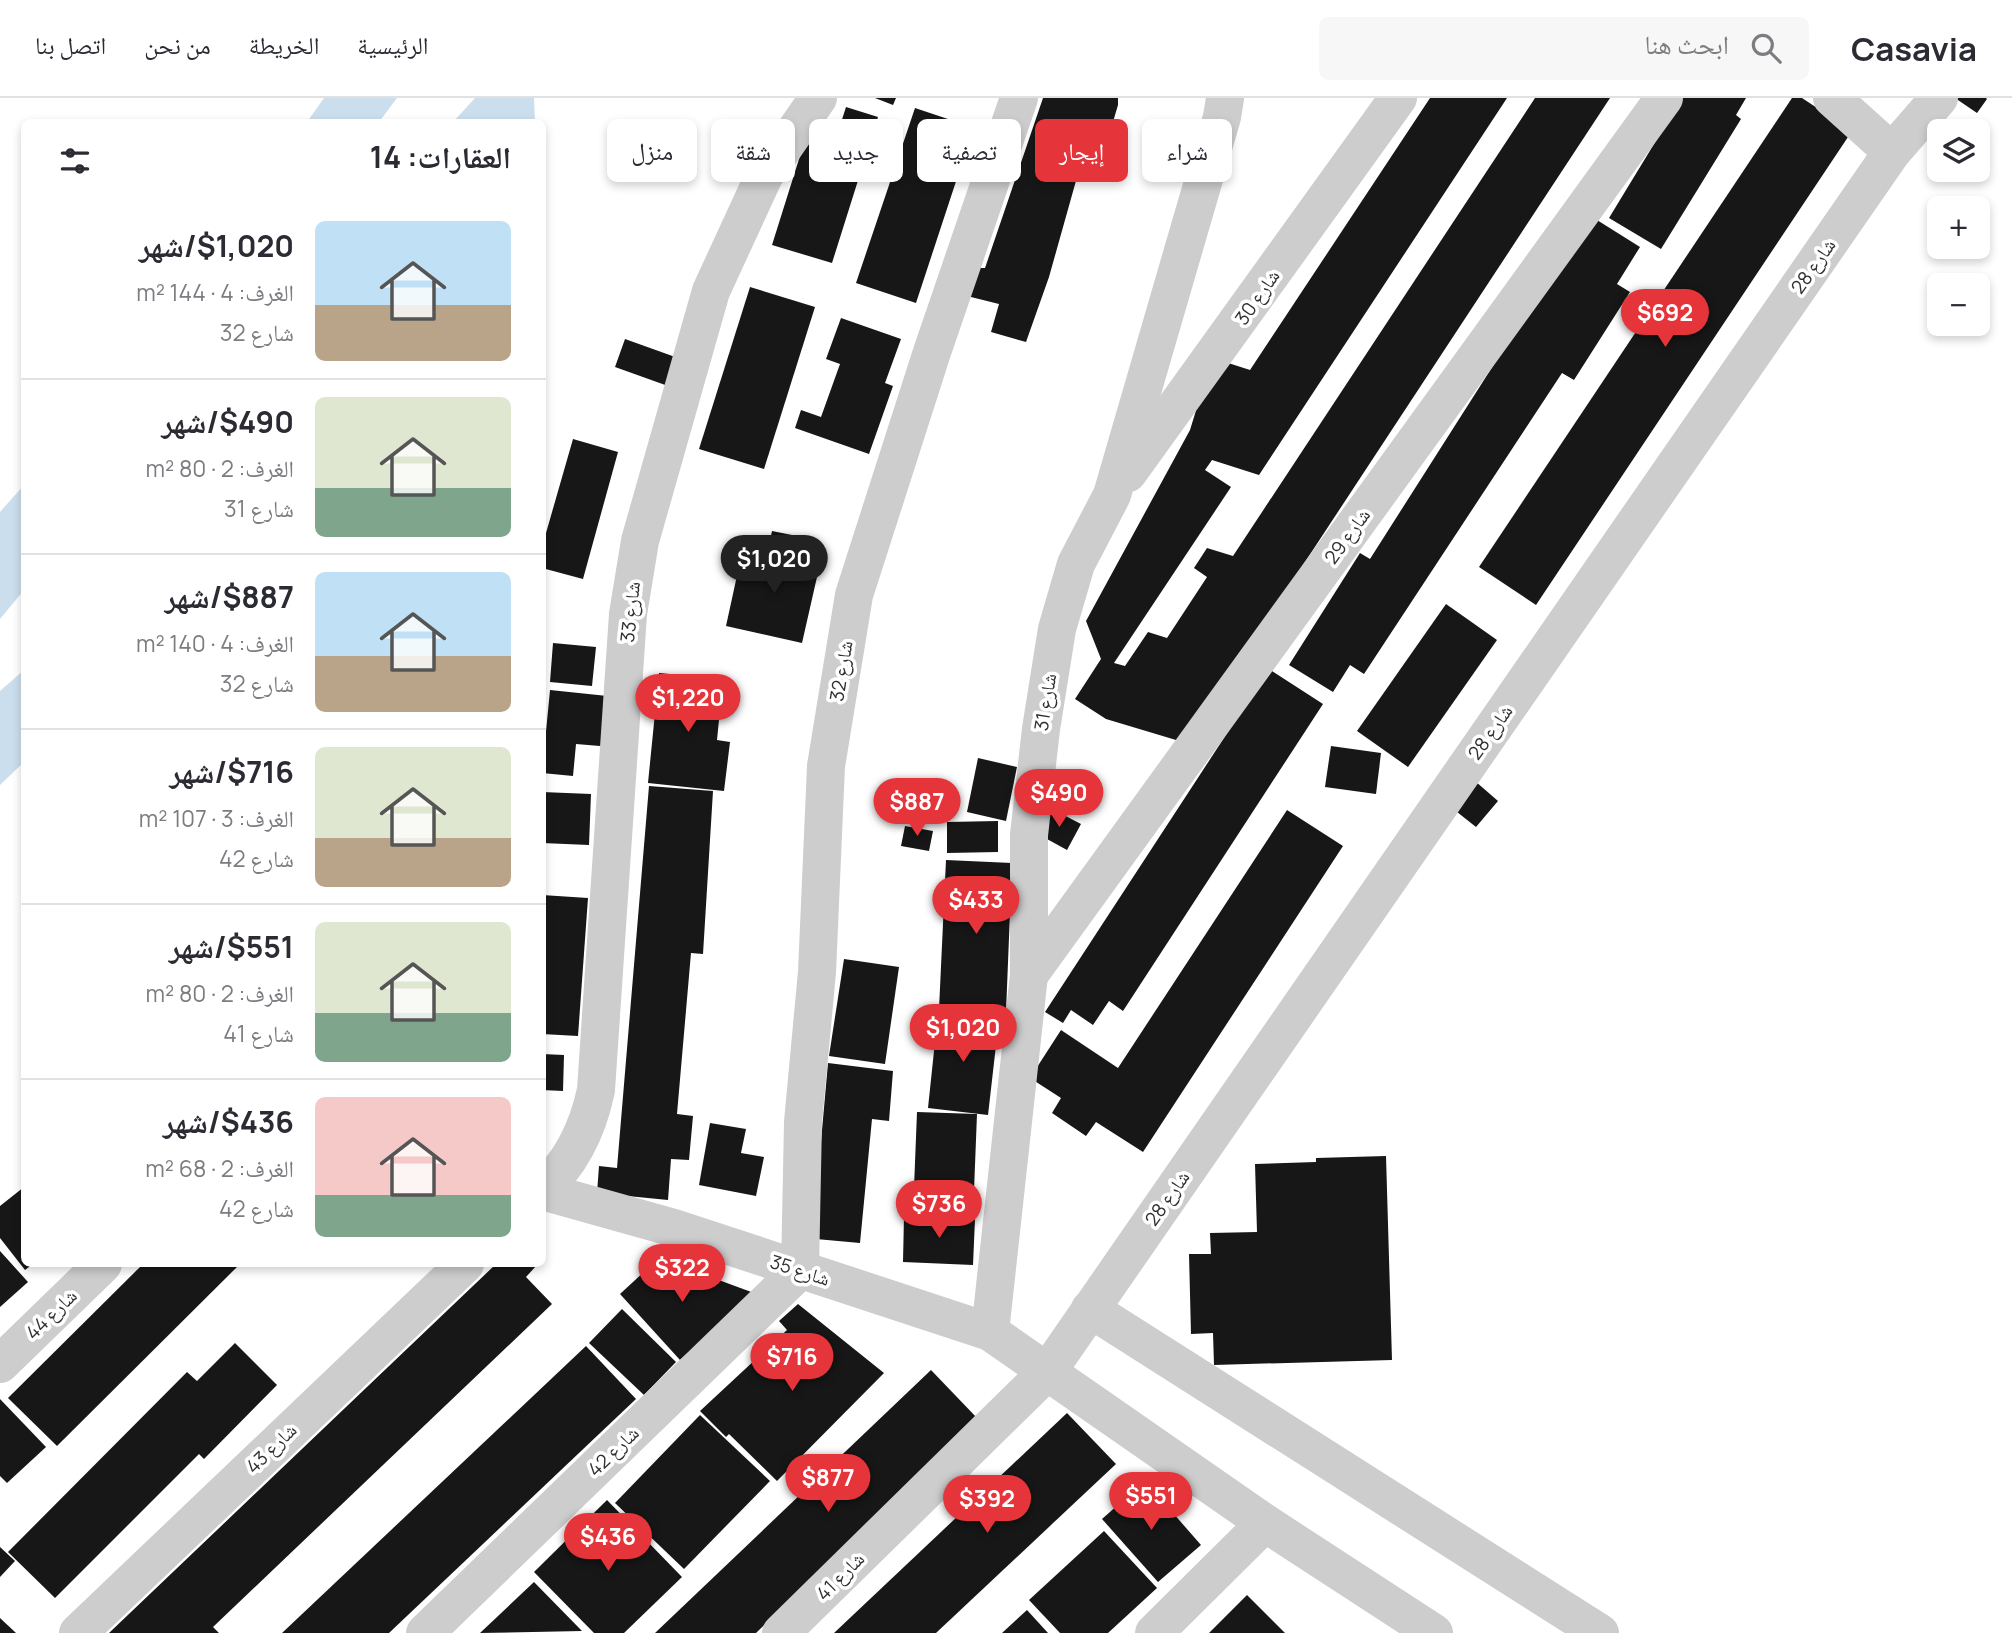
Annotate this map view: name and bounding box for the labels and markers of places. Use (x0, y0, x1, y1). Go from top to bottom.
pin: $692 (1624, 289, 1706, 349)
pin: $1,020 (717, 536, 831, 595)
pin: $1,220 (631, 674, 745, 734)
pin: $490 (1018, 770, 1100, 829)
pin: $887 (876, 778, 958, 838)
pin: $433 (935, 876, 1017, 936)
pin: $1,020 (906, 1004, 1020, 1064)
pin: $736 (898, 1180, 980, 1240)
pin: $322 (641, 1244, 723, 1304)
pin: $716 (751, 1334, 833, 1393)
pin: $877 (787, 1454, 869, 1514)
pin: $551 (1110, 1472, 1192, 1532)
pin: $392 (946, 1476, 1028, 1535)
pin: $436 (567, 1514, 649, 1573)

